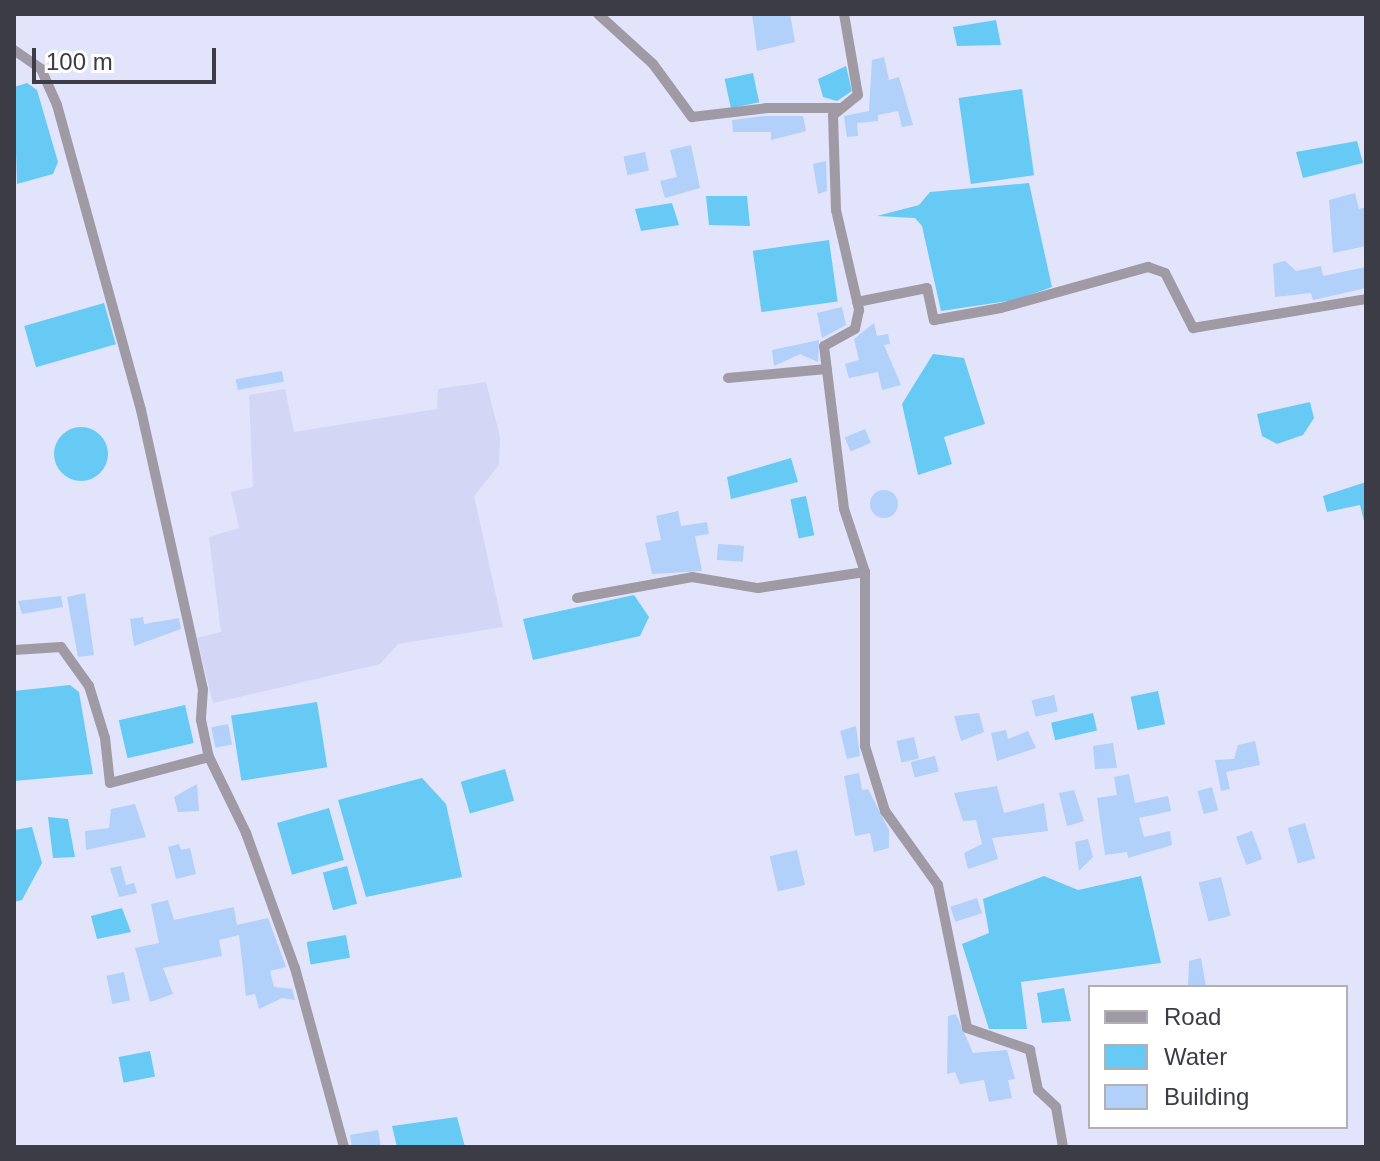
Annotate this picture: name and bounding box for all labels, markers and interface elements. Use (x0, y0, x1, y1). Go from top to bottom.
scale bar (36, 32, 220, 82)
text: 100 m (46, 48, 113, 75)
legend (1088, 985, 1348, 1129)
text: Road (1164, 1003, 1221, 1030)
text: Water (1164, 1043, 1227, 1070)
text: Building (1164, 1083, 1249, 1110)

